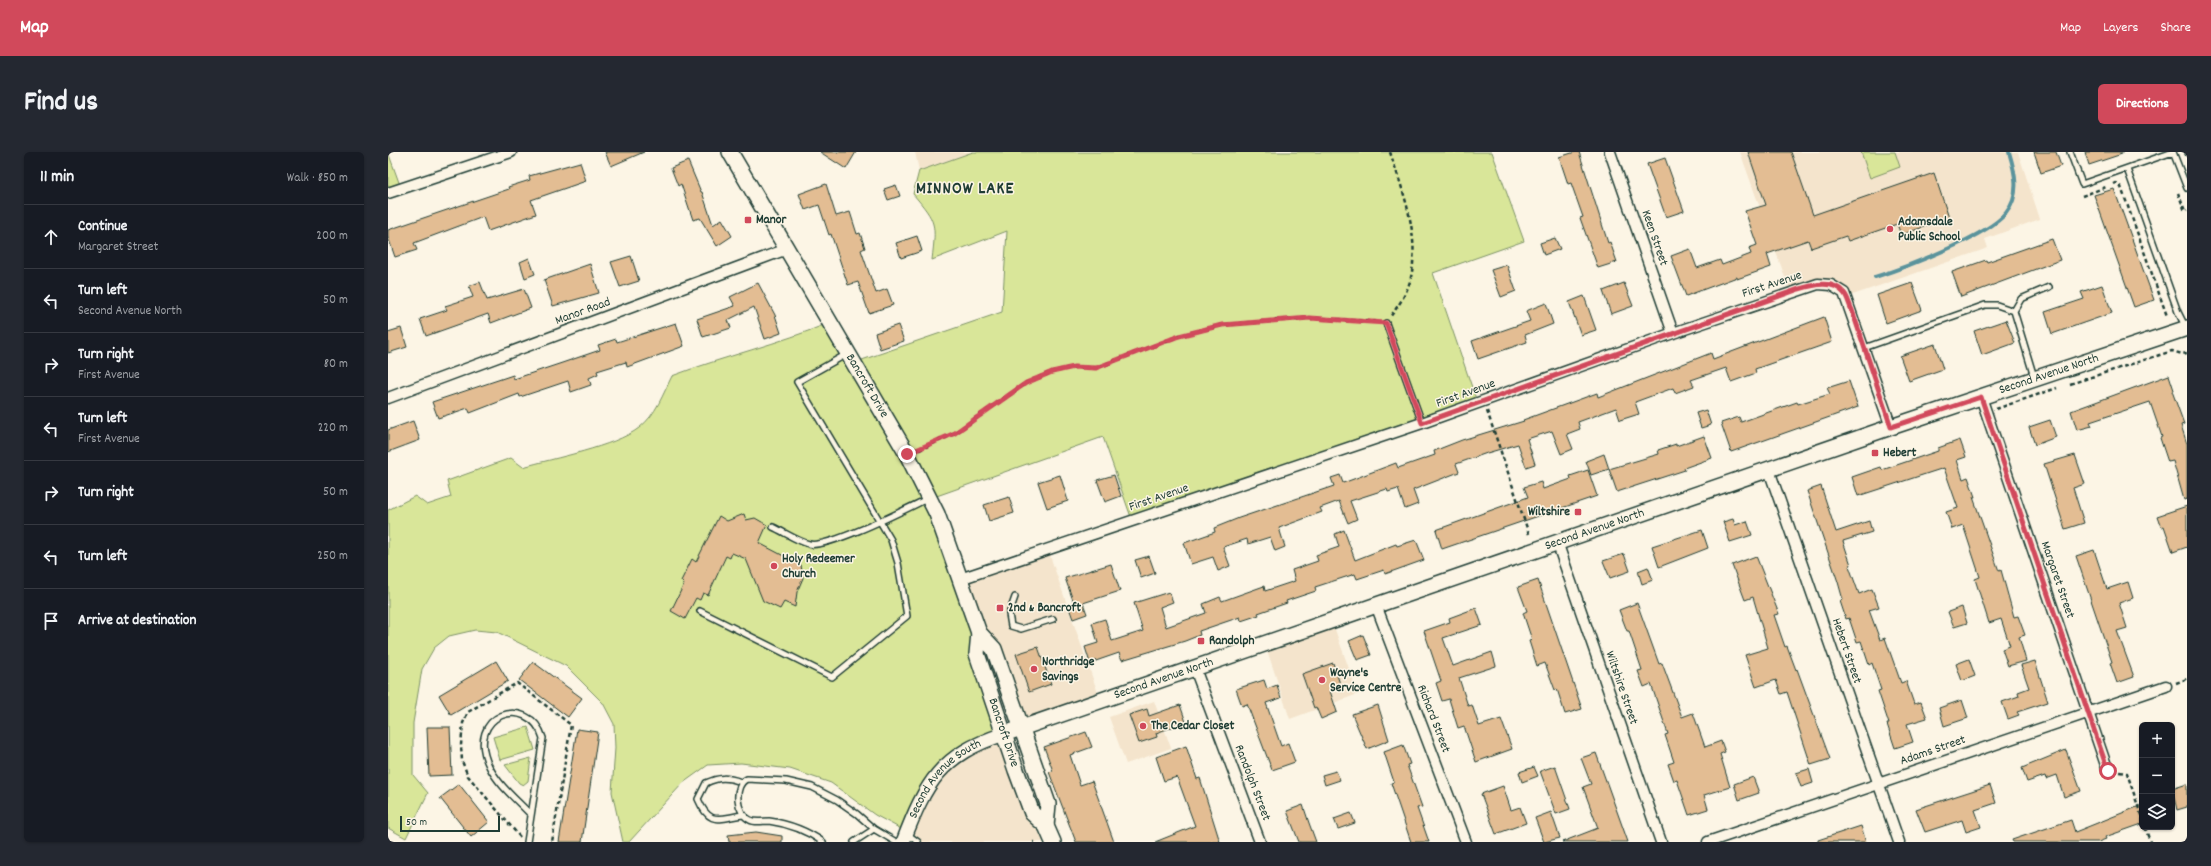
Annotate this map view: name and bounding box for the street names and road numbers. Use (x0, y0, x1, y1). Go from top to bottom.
street label: Keen Street (1636, 207, 1672, 269)
street label: First Avenue (1740, 266, 1805, 304)
street label: Manor Road (553, 293, 613, 331)
street label: Second Avenue North (1996, 349, 2101, 400)
street label: Bancroft Drive (841, 350, 893, 422)
street label: First Avenue (1434, 374, 1499, 414)
street label: First Avenue (1127, 479, 1192, 517)
street label: Second Avenue North (1542, 504, 1647, 556)
street label: Margaret Street (2035, 539, 2079, 621)
street label: Hebert Street (1826, 616, 1866, 686)
street label: Wiltshire Street (1600, 649, 1643, 728)
street label: Second Avenue North (1111, 653, 1216, 705)
street label: Richard Street (1411, 682, 1455, 756)
street label: Bancroft Drive (983, 696, 1024, 770)
street label: Adams Street (1898, 731, 1969, 771)
street label: Second Avenue South (904, 734, 985, 821)
street label: Randolph Street (1229, 742, 1275, 824)

